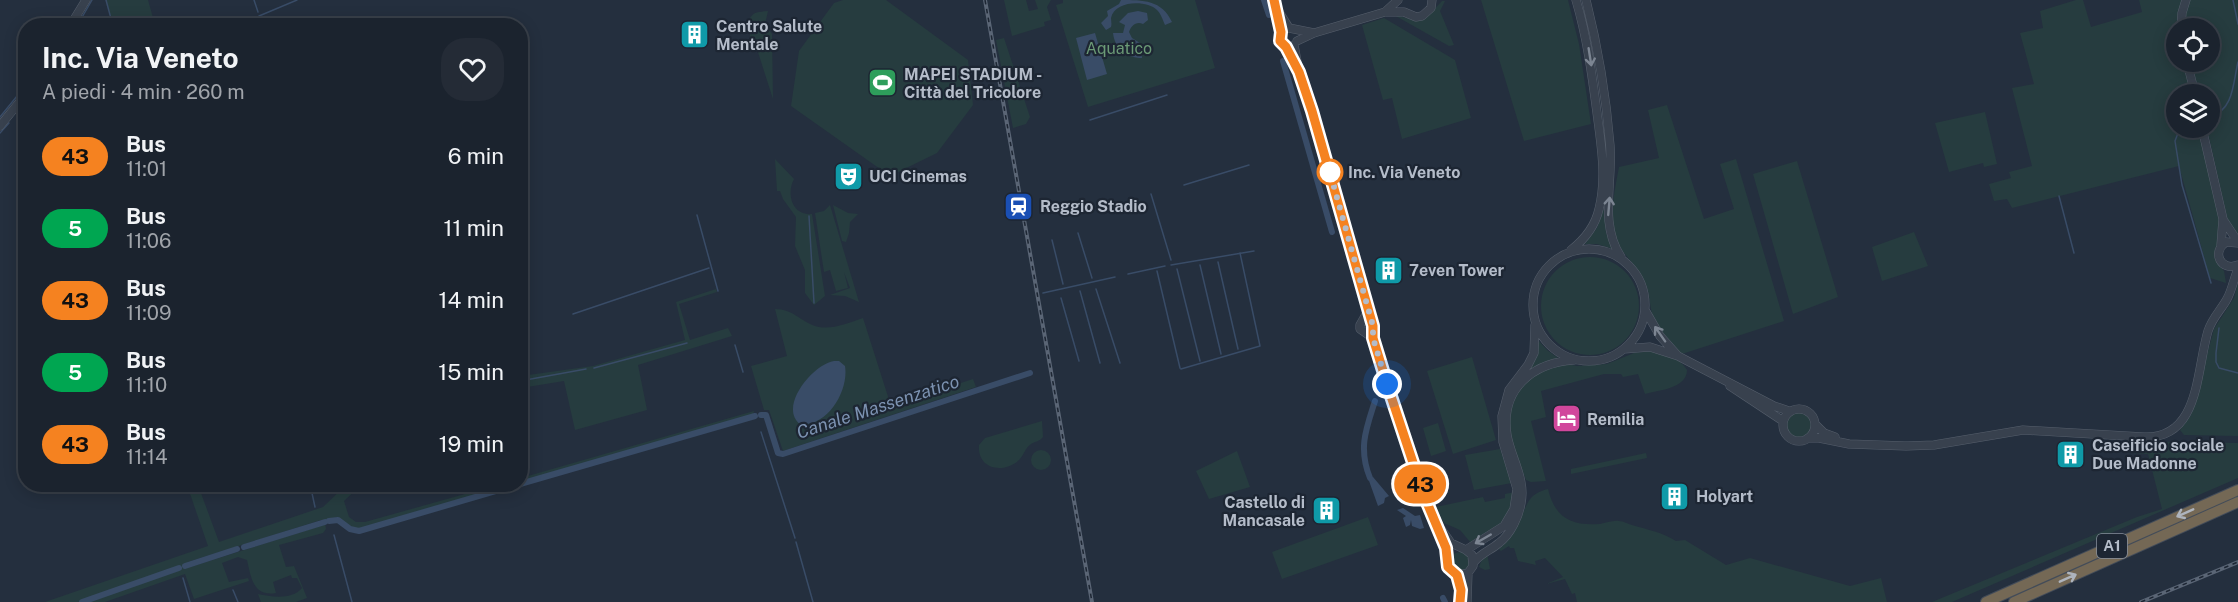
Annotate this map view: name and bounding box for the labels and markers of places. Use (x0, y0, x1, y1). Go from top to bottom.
place label: Centro Salute Mentale (716, 17, 822, 54)
building icon: Centro Salute Mentale (679, 19, 711, 51)
place label: MAPEI STADIUM - Città del Tricolore (904, 65, 1042, 102)
sports icon: MAPEI STADIUM - Città del Tricolore (867, 67, 899, 99)
marker: Inc. Via Veneto (1317, 159, 1343, 185)
theatre icon: UCI Cinemas (832, 160, 864, 192)
place label: Inc. Via Veneto (1348, 163, 1460, 182)
place label: UCI Cinemas (869, 167, 967, 186)
station icon: Reggio Stadio (1003, 190, 1035, 222)
place label: Reggio Stadio (1040, 197, 1147, 216)
building icon: 7even Tower (1372, 254, 1404, 286)
place label: 7even Tower (1409, 261, 1505, 280)
hotel icon: Remilia (1550, 403, 1582, 435)
place label: Remilia (1587, 410, 1644, 429)
place label: Caseificio sociale Due Madonne (2092, 436, 2224, 473)
building icon: Caseificio sociale Due Madonne (2055, 438, 2087, 470)
building icon: Holyart (1659, 480, 1691, 512)
place label: Holyart (1696, 487, 1753, 506)
place label: Castello di Mancasale (1223, 493, 1305, 530)
building icon: Castello di Mancasale (1310, 495, 1342, 527)

